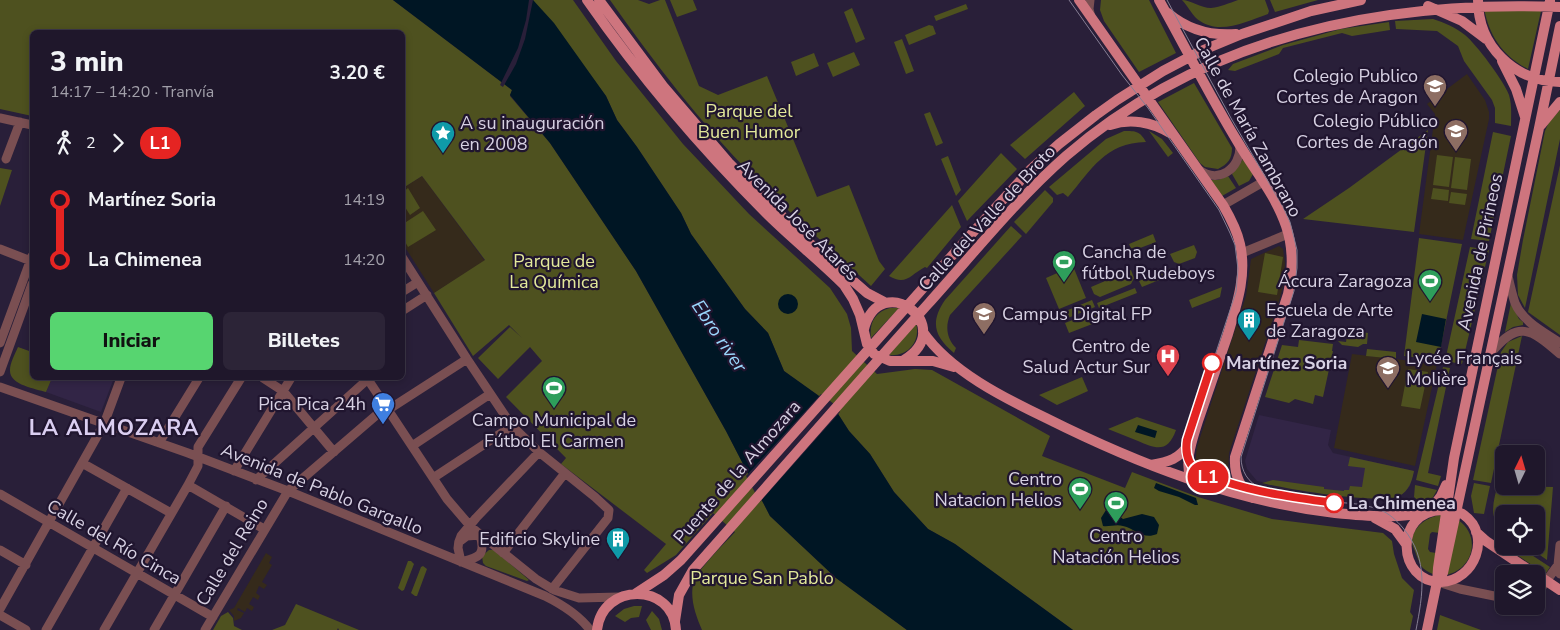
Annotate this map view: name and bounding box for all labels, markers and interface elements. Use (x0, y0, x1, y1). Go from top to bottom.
street label: Calle de María Zambrano (1188, 33, 1308, 221)
text: 3 min (50, 43, 124, 81)
text: 3.20 € (330, 60, 385, 86)
place label: Colegio Publico Cortes de Aragon (1276, 64, 1418, 109)
school or university icon: Colegio Publico Cortes de Aragon (1422, 73, 1448, 107)
text: 14:17 – 14:20 · Tranvía (50, 81, 214, 103)
park label: Parque del Buen Humor (698, 99, 801, 144)
place label: Colegio Público Cortes de Aragón (1296, 109, 1438, 154)
place label: A su inauguración en 2008 (460, 111, 604, 156)
school or university icon: Colegio Público Cortes de Aragón (1443, 118, 1469, 152)
place icon: A su inauguración en 2008 (430, 120, 456, 154)
icon: walk (50, 129, 78, 157)
icon: forward (104, 129, 132, 157)
text: L1 (150, 131, 171, 155)
text: 2 (86, 132, 96, 154)
street label: Calle del Valle de Broto (913, 140, 1061, 296)
street label: Avenida José Atarés (732, 154, 864, 286)
street label: Avenida de Pirineos (1452, 171, 1508, 333)
text: Martínez Soria (88, 187, 216, 213)
text: 14:19 (343, 189, 385, 211)
place label: Cancha de fútbol Rudeboys (1082, 240, 1215, 285)
text: La Chimenea (88, 247, 202, 273)
text: 14:20 (343, 249, 385, 271)
park label: Parque de La Química (509, 249, 599, 294)
sports icon: Cancha de fútbol Rudeboys (1051, 249, 1077, 283)
sports icon: Áccura Zaragoza (1417, 268, 1443, 302)
place label: Áccura Zaragoza (1278, 269, 1412, 293)
water label: Ebro river (685, 295, 753, 378)
place label: Escuela de Arte de Zaragoza (1266, 298, 1393, 343)
school or university icon: Campus Digital FP (971, 301, 997, 335)
place label: Campus Digital FP (1002, 302, 1152, 326)
building icon: Escuela de Arte de Zaragoza (1236, 307, 1262, 341)
button: Iniciar (50, 312, 213, 370)
button: Billetes (223, 312, 385, 370)
place label: Centro de Salud Actur Sur (1022, 334, 1151, 379)
hospital icon: Centro de Salud Actur Sur (1155, 343, 1181, 377)
place label: Lycée Français Molière (1406, 346, 1523, 391)
place label: Martínez Soria (1226, 351, 1347, 375)
marker: Martínez Soria (1202, 353, 1222, 373)
school or university icon: Lycée Français Molière (1375, 355, 1401, 389)
sports icon: Campo Municipal de Fútbol El Carmen (541, 375, 567, 409)
supermarket icon: Pica Pica 24h (370, 391, 396, 425)
place label: Pica Pica 24h (258, 392, 366, 416)
street label: Puente de la Almozara (668, 395, 806, 549)
place label: Campo Municipal de Fútbol El Carmen (472, 408, 636, 453)
district label: LA ALMOZARA (29, 413, 199, 443)
street label: Avenida de Pablo Gargallo (218, 437, 426, 541)
north arrow (1495, 445, 1545, 495)
map controls (1495, 445, 1545, 615)
line badge: L1 (1186, 461, 1230, 493)
text: L1 (1198, 465, 1218, 489)
place label: Centro Natacion Helios (934, 467, 1062, 512)
sports icon: Centro Natacion Helios (1067, 476, 1093, 510)
sports icon: Centro Natación Helios (1103, 490, 1129, 524)
place label: La Chimenea (1348, 491, 1456, 515)
marker: La Chimenea (1324, 493, 1344, 513)
street label: Calle del Río Cinca (42, 494, 186, 590)
street label: Calle del Reino (190, 494, 274, 610)
button: locate (1495, 505, 1545, 555)
place label: Centro Natación Helios (1052, 524, 1180, 569)
building icon: Edificio Skyline (605, 526, 631, 560)
place label: Edificio Skyline (479, 527, 600, 551)
button: layers (1495, 565, 1545, 615)
park label: Parque San Pablo (690, 566, 834, 590)

